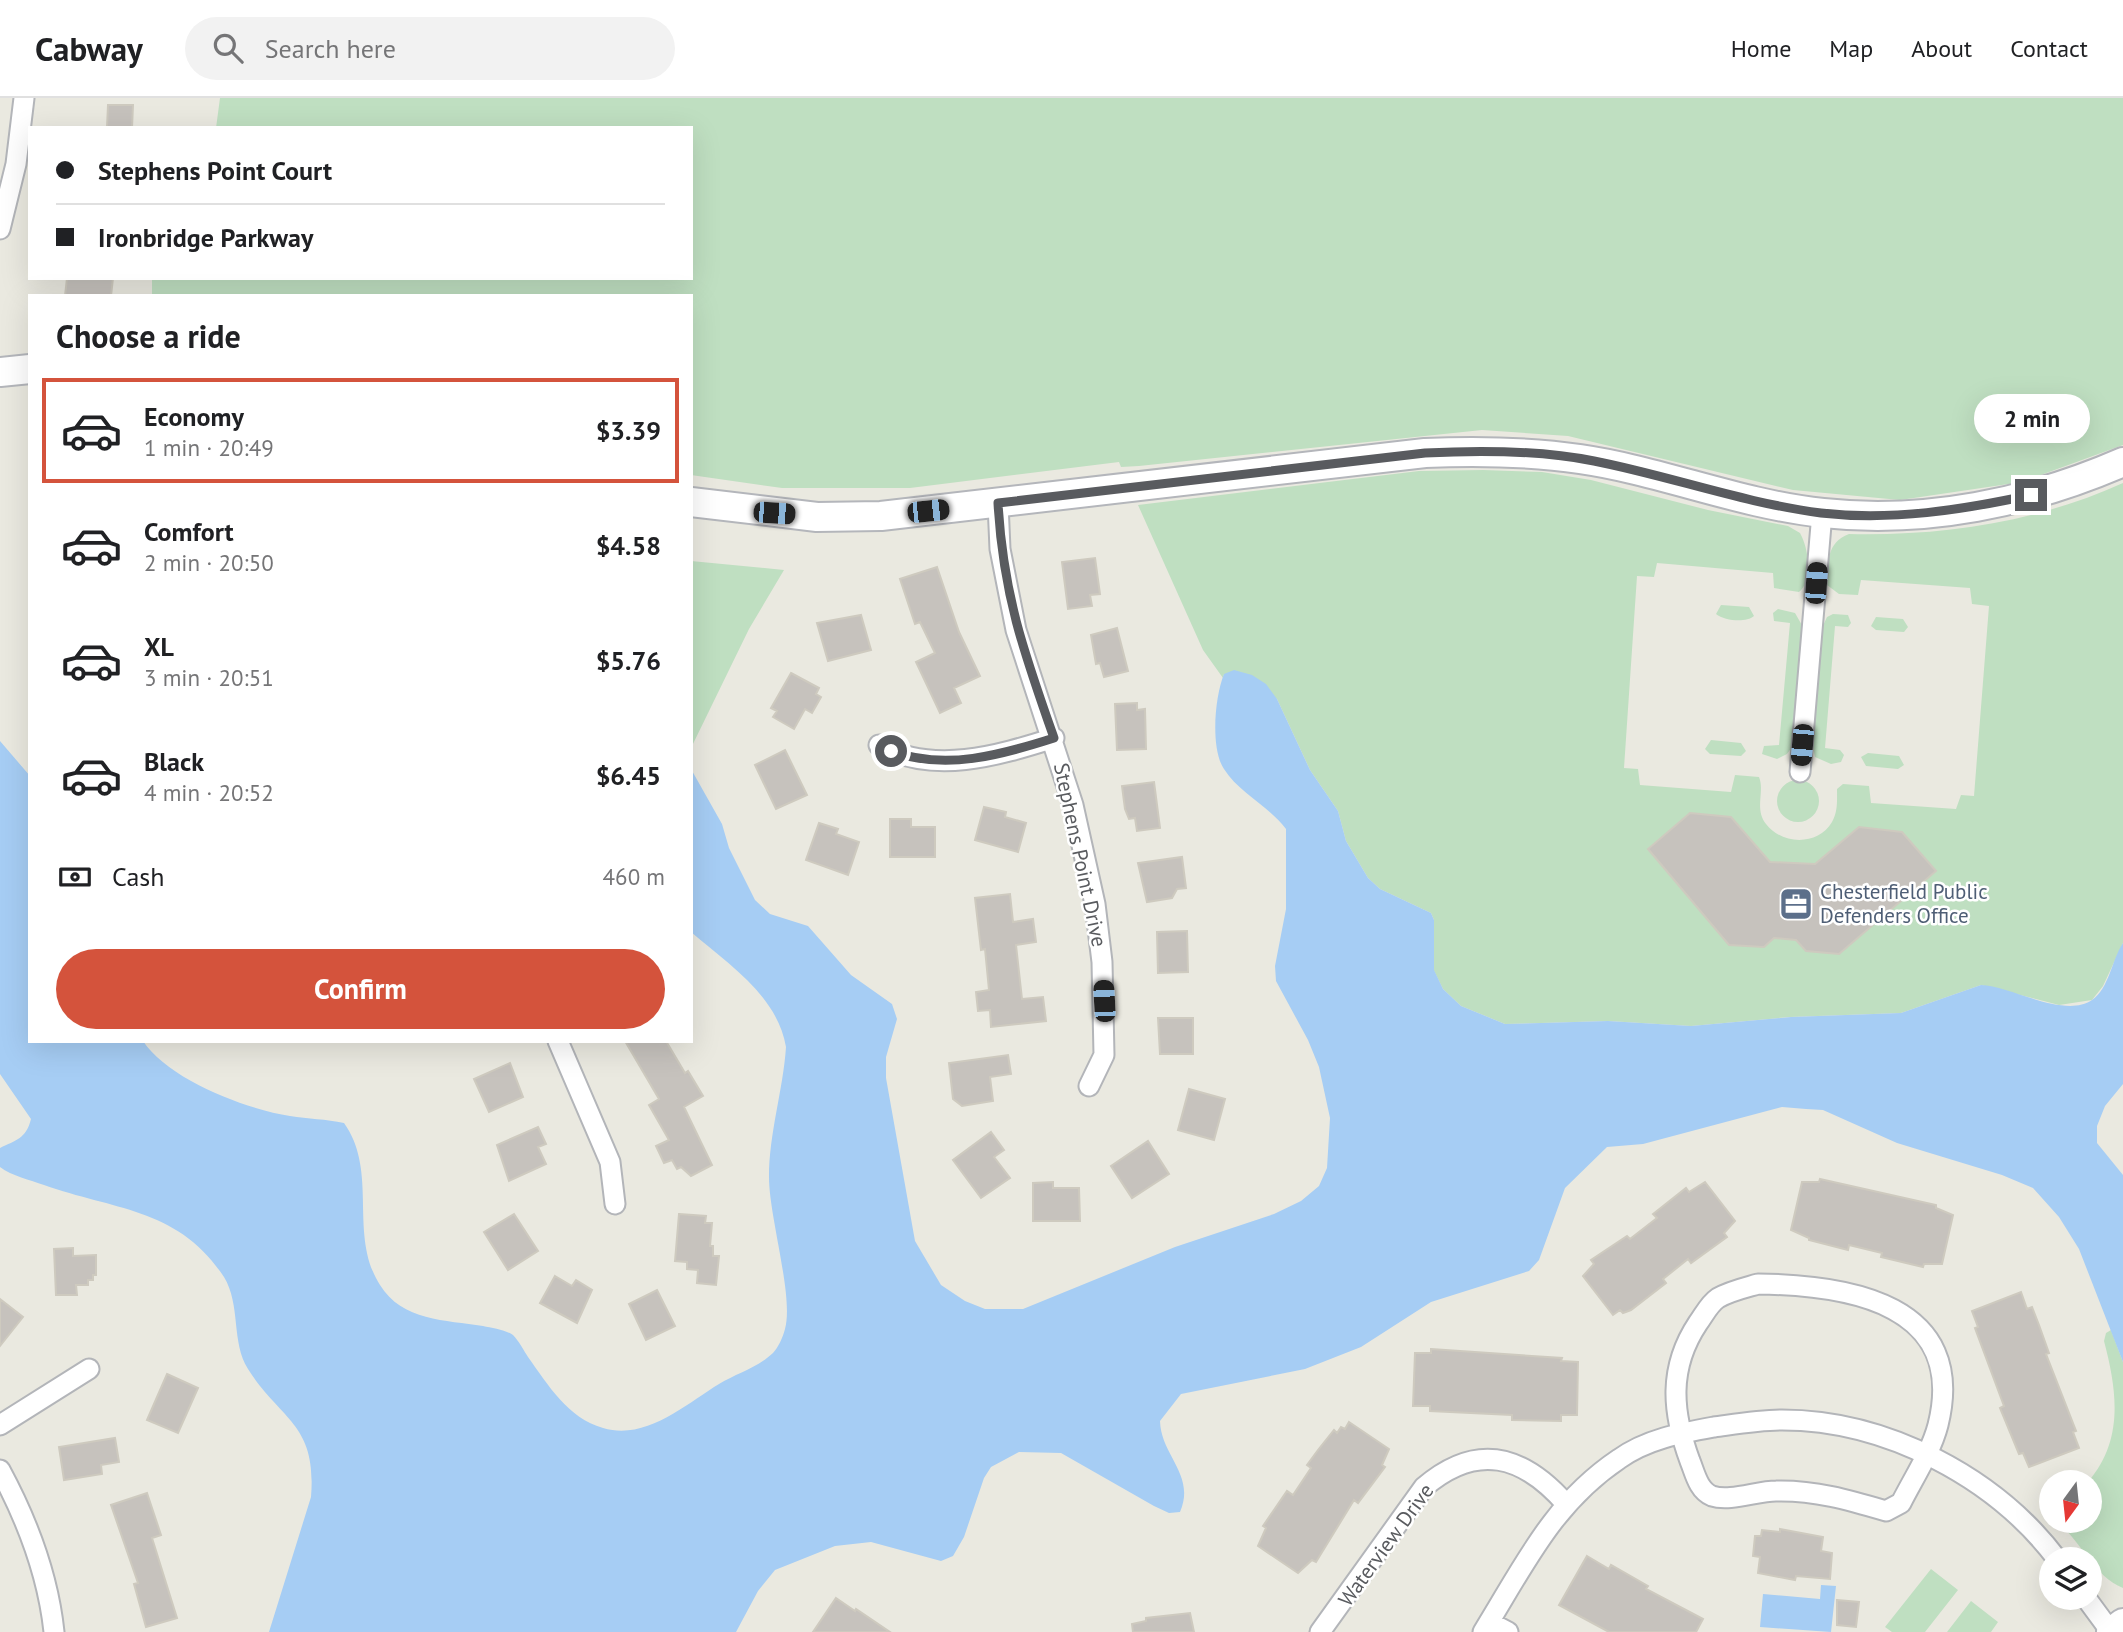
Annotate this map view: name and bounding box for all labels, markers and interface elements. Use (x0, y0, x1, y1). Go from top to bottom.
search box (185, 17, 675, 80)
text: Cabway (35, 27, 143, 70)
icon: search (209, 29, 247, 67)
text: Search here (265, 32, 396, 65)
text: Home (1731, 33, 1791, 64)
text: Map (1829, 33, 1873, 64)
text: About (1911, 33, 1972, 64)
text: Contact (2010, 33, 2088, 64)
text: Stephens Point Court (98, 154, 332, 187)
text: Ironbridge Parkway (98, 221, 313, 254)
text: Choose a ride (56, 315, 241, 357)
callout: 2 min (1973, 394, 2089, 442)
icon: car (60, 399, 123, 462)
text: Economy (144, 400, 244, 433)
text: 2 min (2004, 404, 2060, 433)
text: $3.39 (596, 414, 661, 447)
text: 1 min · 20:49 (144, 433, 274, 462)
route end (2015, 479, 2047, 511)
car (907, 498, 950, 524)
car (753, 501, 796, 525)
icon: car (60, 514, 123, 577)
text: Comfort (144, 515, 234, 548)
text: $4.58 (596, 529, 661, 562)
text: 2 min · 20:50 (144, 548, 274, 577)
car (1805, 561, 1828, 605)
icon: car (60, 629, 123, 692)
text: XL (144, 630, 174, 663)
text: $5.76 (596, 644, 661, 677)
text: 3 min · 20:51 (144, 663, 274, 692)
car (1790, 723, 1815, 767)
route start (875, 735, 907, 767)
icon: car (60, 744, 123, 807)
text: Black (144, 745, 204, 778)
text: $6.45 (596, 759, 661, 792)
street label: Stephens Point Drive (1048, 760, 1113, 949)
text: 4 min · 20:52 (144, 778, 274, 807)
icon: cash (56, 858, 94, 896)
text: Cash (112, 860, 164, 893)
text: 460 m (603, 862, 665, 891)
place label: Chesterfield Public Defenders Office (1820, 878, 1988, 929)
office icon: Chesterfield Public Defenders Office (1777, 885, 1815, 923)
button: Confirm (56, 949, 665, 1029)
car (1093, 979, 1116, 1023)
north arrow (2039, 1470, 2102, 1533)
map controls (2039, 1470, 2102, 1610)
street label: Waterview Drive (1332, 1478, 1439, 1611)
button: layers (2039, 1547, 2102, 1610)

